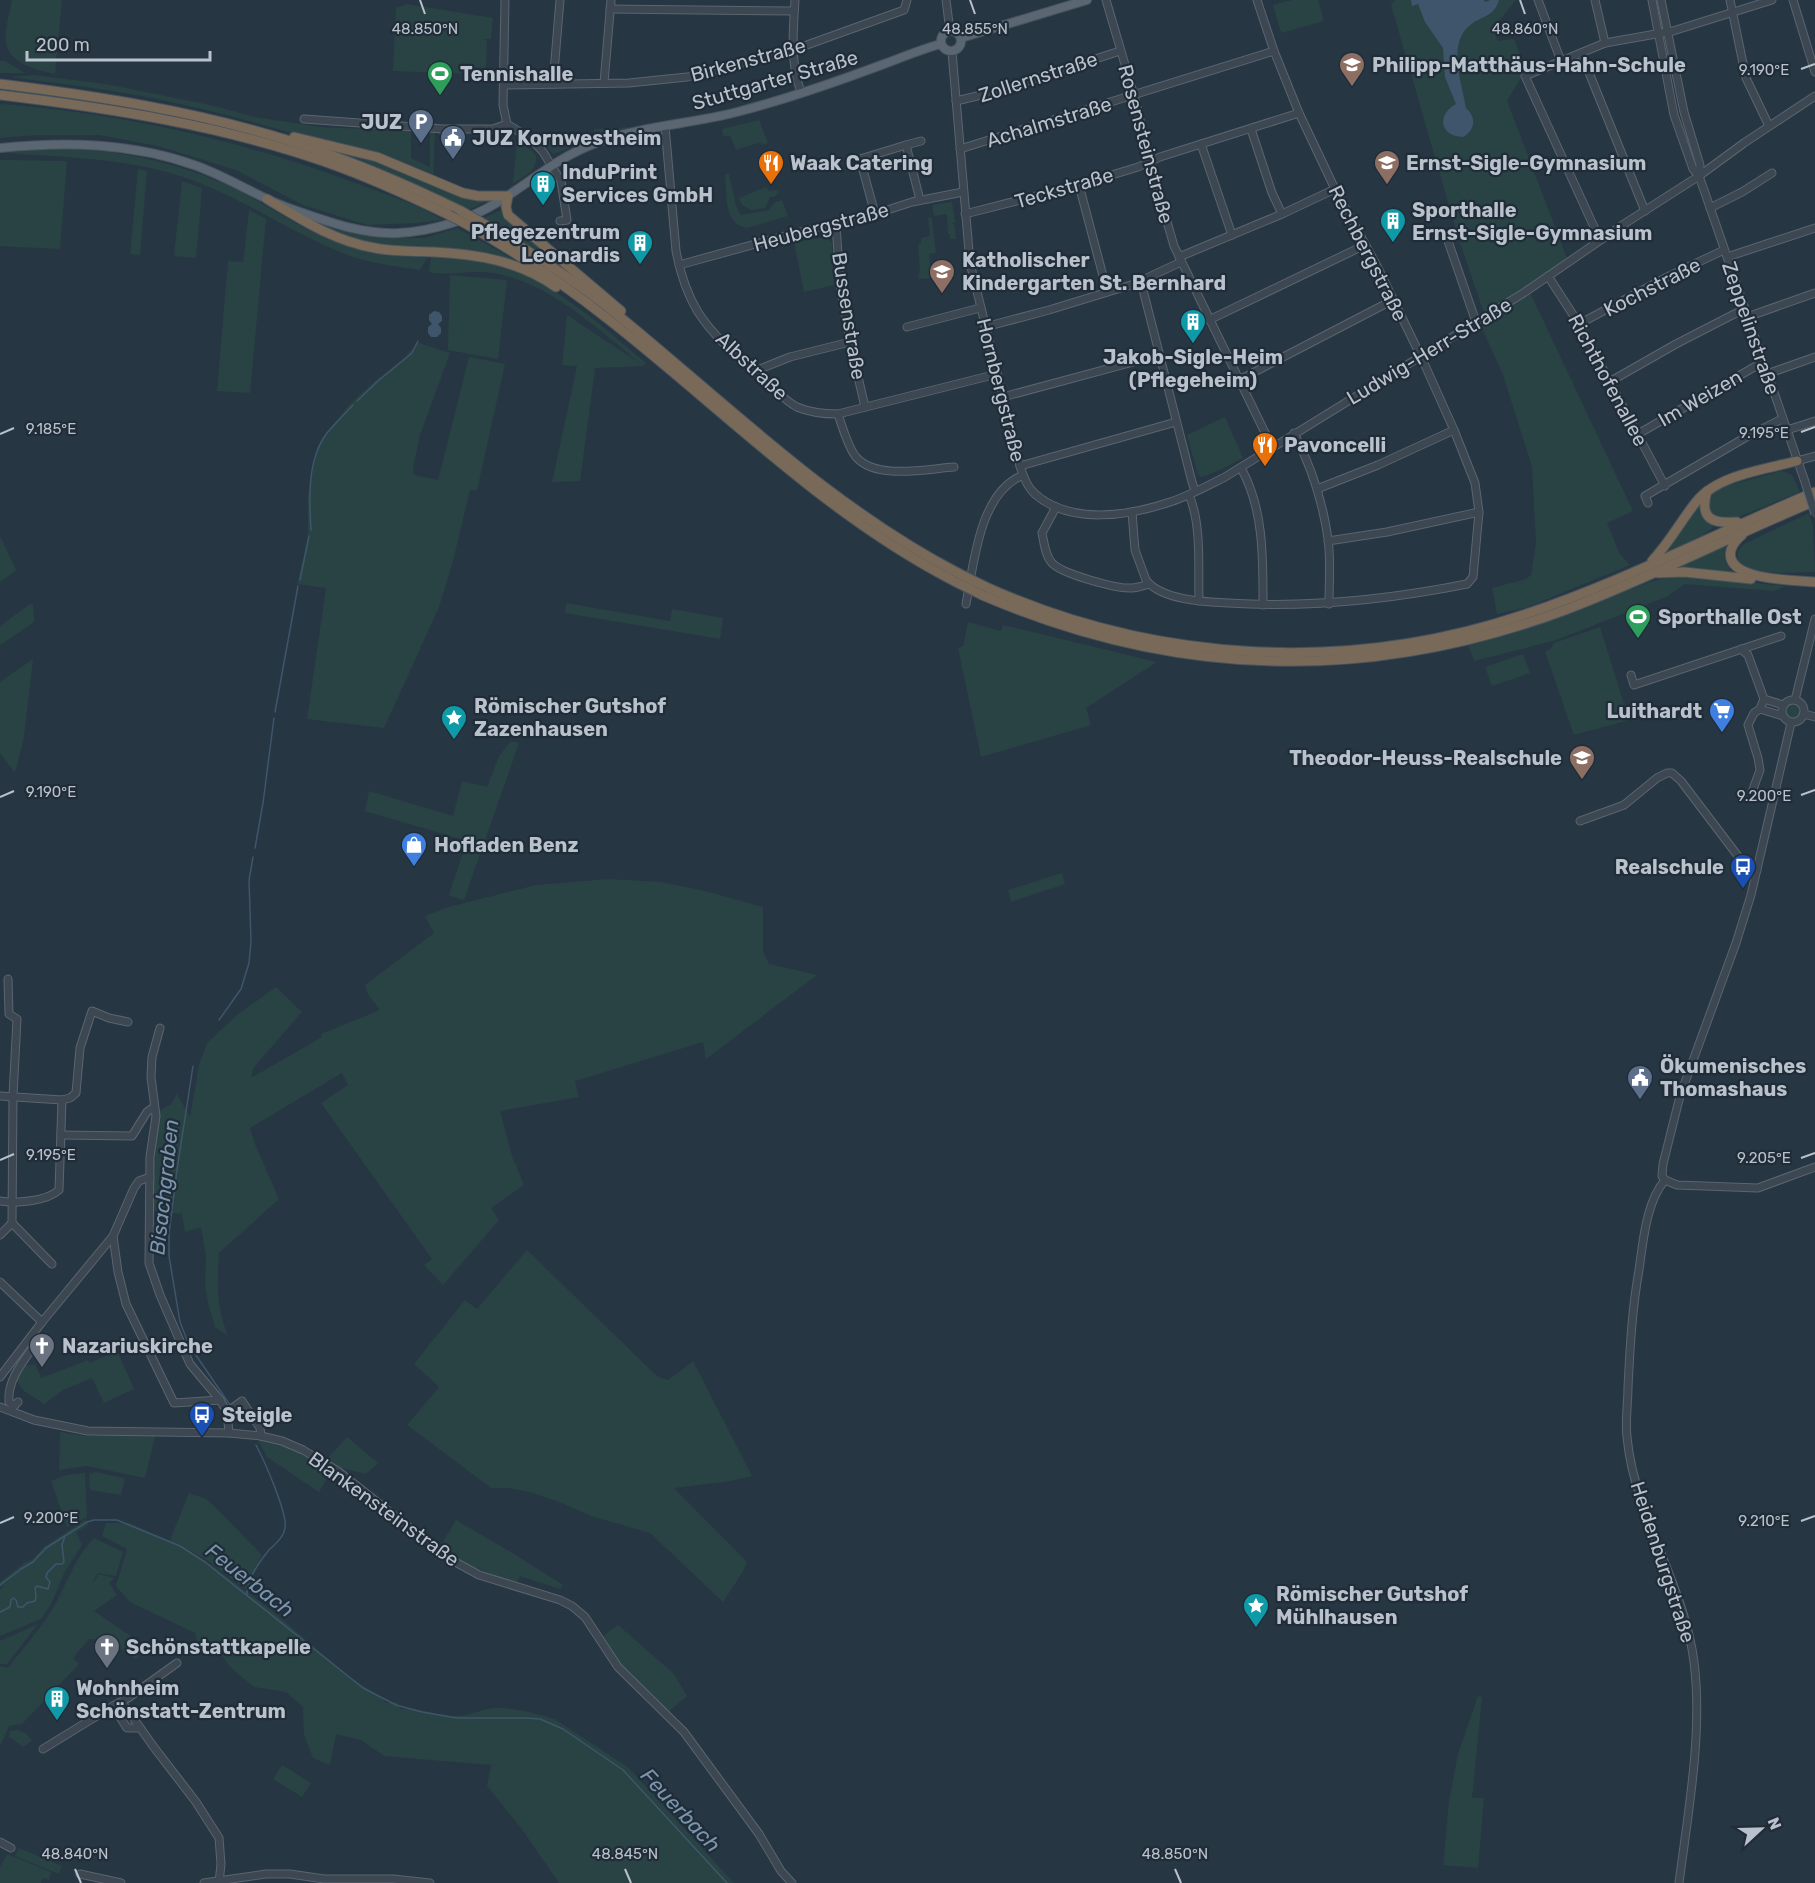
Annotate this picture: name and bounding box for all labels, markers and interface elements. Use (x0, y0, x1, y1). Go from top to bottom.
text: 48.850°N (392, 20, 458, 38)
text: 48.855°N (942, 20, 1008, 38)
text: 48.860°N (1492, 20, 1558, 38)
scale bar (27, 24, 210, 62)
street label: Birkenstraße (688, 33, 808, 87)
text: 200 m (36, 34, 90, 56)
street label: Stuttgarter Straße (689, 45, 861, 115)
street label: Zollernstraße (976, 47, 1100, 107)
school or university icon: Philipp-Matthäus-Hahn-Schule (1337, 50, 1367, 88)
place label: Philipp-Matthäus-Hahn-Schule (1372, 53, 1686, 77)
sports icon: Tennishalle (425, 59, 455, 97)
text: 9.190°E (1739, 61, 1789, 79)
place label: Tennishalle (460, 62, 573, 86)
street label: Rosensteinstraße (1113, 62, 1179, 226)
street label: Achalmstraße (984, 92, 1114, 152)
parking icon: JUZ (406, 107, 436, 145)
place label: JUZ (361, 110, 402, 134)
public building icon: JUZ Kornwestheim (438, 123, 468, 161)
place label: JUZ Kornwestheim (472, 126, 661, 150)
restaurant icon: Waak Catering (756, 148, 786, 186)
school or university icon: Ernst-Sigle-Gymnasium (1372, 148, 1402, 186)
place label: Waak Catering (790, 151, 933, 175)
place label: Ernst-Sigle-Gymnasium (1406, 151, 1646, 175)
place label: InduPrint Services GmbH (562, 160, 713, 207)
street label: Teckstraße (1012, 162, 1116, 214)
building icon: InduPrint Services GmbH (528, 169, 558, 207)
street label: Rechbergstraße (1323, 181, 1413, 325)
street label: Heubergstraße (751, 197, 891, 257)
place label: Sporthalle Ernst-Sigle-Gymnasium (1412, 198, 1652, 245)
building icon: Sporthalle Ernst-Sigle-Gymnasium (1378, 206, 1408, 244)
place label: Pflegezentrum Leonardis (471, 220, 620, 267)
building icon: Pflegezentrum Leonardis (625, 228, 655, 266)
place label: Katholischer Kindergarten St. Bernhard (962, 248, 1226, 295)
street label: Bussenstraße (827, 251, 871, 381)
street label: Kochstraße (1600, 252, 1704, 322)
school or university icon: Katholischer Kindergarten St. Bernhard (927, 257, 957, 295)
street label: Zeppelinstraße (1717, 258, 1785, 398)
street label: Ludwig-Herr-Straße (1342, 292, 1516, 410)
building icon: Jakob-Sigle-Heim (Pflegeheim) (1178, 307, 1208, 345)
street label: Richthofenallee (1563, 310, 1653, 450)
street label: Hornbergstraße (972, 316, 1030, 464)
street label: Albstraße (711, 327, 793, 405)
place label: Jakob-Sigle-Heim (Pflegeheim) (1103, 345, 1283, 392)
street label: Im Weizen (1654, 364, 1746, 432)
text: 9.185°E (26, 420, 76, 438)
text: 9.195°E (1739, 424, 1789, 442)
restaurant icon: Pavoncelli (1250, 430, 1280, 468)
place label: Pavoncelli (1284, 433, 1386, 457)
sports icon: Sporthalle Ost (1623, 602, 1653, 640)
place label: Sporthalle Ost (1658, 605, 1802, 629)
place label: Römischer Gutshof Zazenhausen (474, 694, 666, 741)
supermarket icon: Luithardt (1707, 696, 1737, 734)
place label: Luithardt (1607, 699, 1702, 723)
place icon: Römischer Gutshof Zazenhausen (439, 703, 469, 741)
school or university icon: Theodor-Heuss-Realschule (1567, 743, 1597, 781)
place label: Theodor-Heuss-Realschule (1289, 746, 1562, 770)
text: 9.190°E (26, 783, 76, 801)
text: 9.200°E (1737, 787, 1791, 805)
shop icon: Hofladen Benz (399, 830, 429, 868)
place label: Hofladen Benz (434, 833, 578, 857)
bus stop icon: Realschule (1728, 852, 1758, 890)
place label: Realschule (1615, 855, 1724, 879)
place label: Ökumenisches Thomashaus (1660, 1054, 1806, 1101)
public building icon: Ökumenisches Thomashaus (1625, 1063, 1655, 1101)
water label: Bisachgraben (144, 1118, 184, 1256)
text: 9.195°E (26, 1146, 76, 1164)
text: 9.205°E (1737, 1149, 1791, 1167)
church icon: Nazariuskirche (27, 1331, 57, 1369)
place label: Nazariuskirche (62, 1334, 213, 1358)
bus stop icon: Steigle (187, 1400, 217, 1438)
place label: Steigle (222, 1403, 293, 1427)
street label: Blankensteinstraße (304, 1446, 464, 1572)
street label: Heidenburgstraße (1626, 1478, 1700, 1646)
text: 9.200°E (24, 1509, 78, 1527)
text: 9.210°E (1738, 1512, 1790, 1530)
water label: Feuerbach (201, 1538, 299, 1622)
place label: Römischer Gutshof Mühlhausen (1276, 1582, 1468, 1629)
place icon: Römischer Gutshof Mühlhausen (1241, 1591, 1271, 1629)
church icon: Schönstattkapelle (92, 1632, 122, 1670)
place label: Schönstattkapelle (126, 1635, 311, 1659)
place label: Wohnheim Schönstatt-Zentrum (76, 1676, 286, 1723)
building icon: Wohnheim Schönstatt-Zentrum (42, 1684, 72, 1722)
water label: Feuerbach (636, 1763, 726, 1857)
north arrow (1731, 1799, 1791, 1859)
text: N (1763, 1815, 1785, 1832)
text: 48.840°N (42, 1845, 108, 1863)
text: 48.845°N (592, 1845, 658, 1863)
text: 48.850°N (1142, 1845, 1208, 1863)

